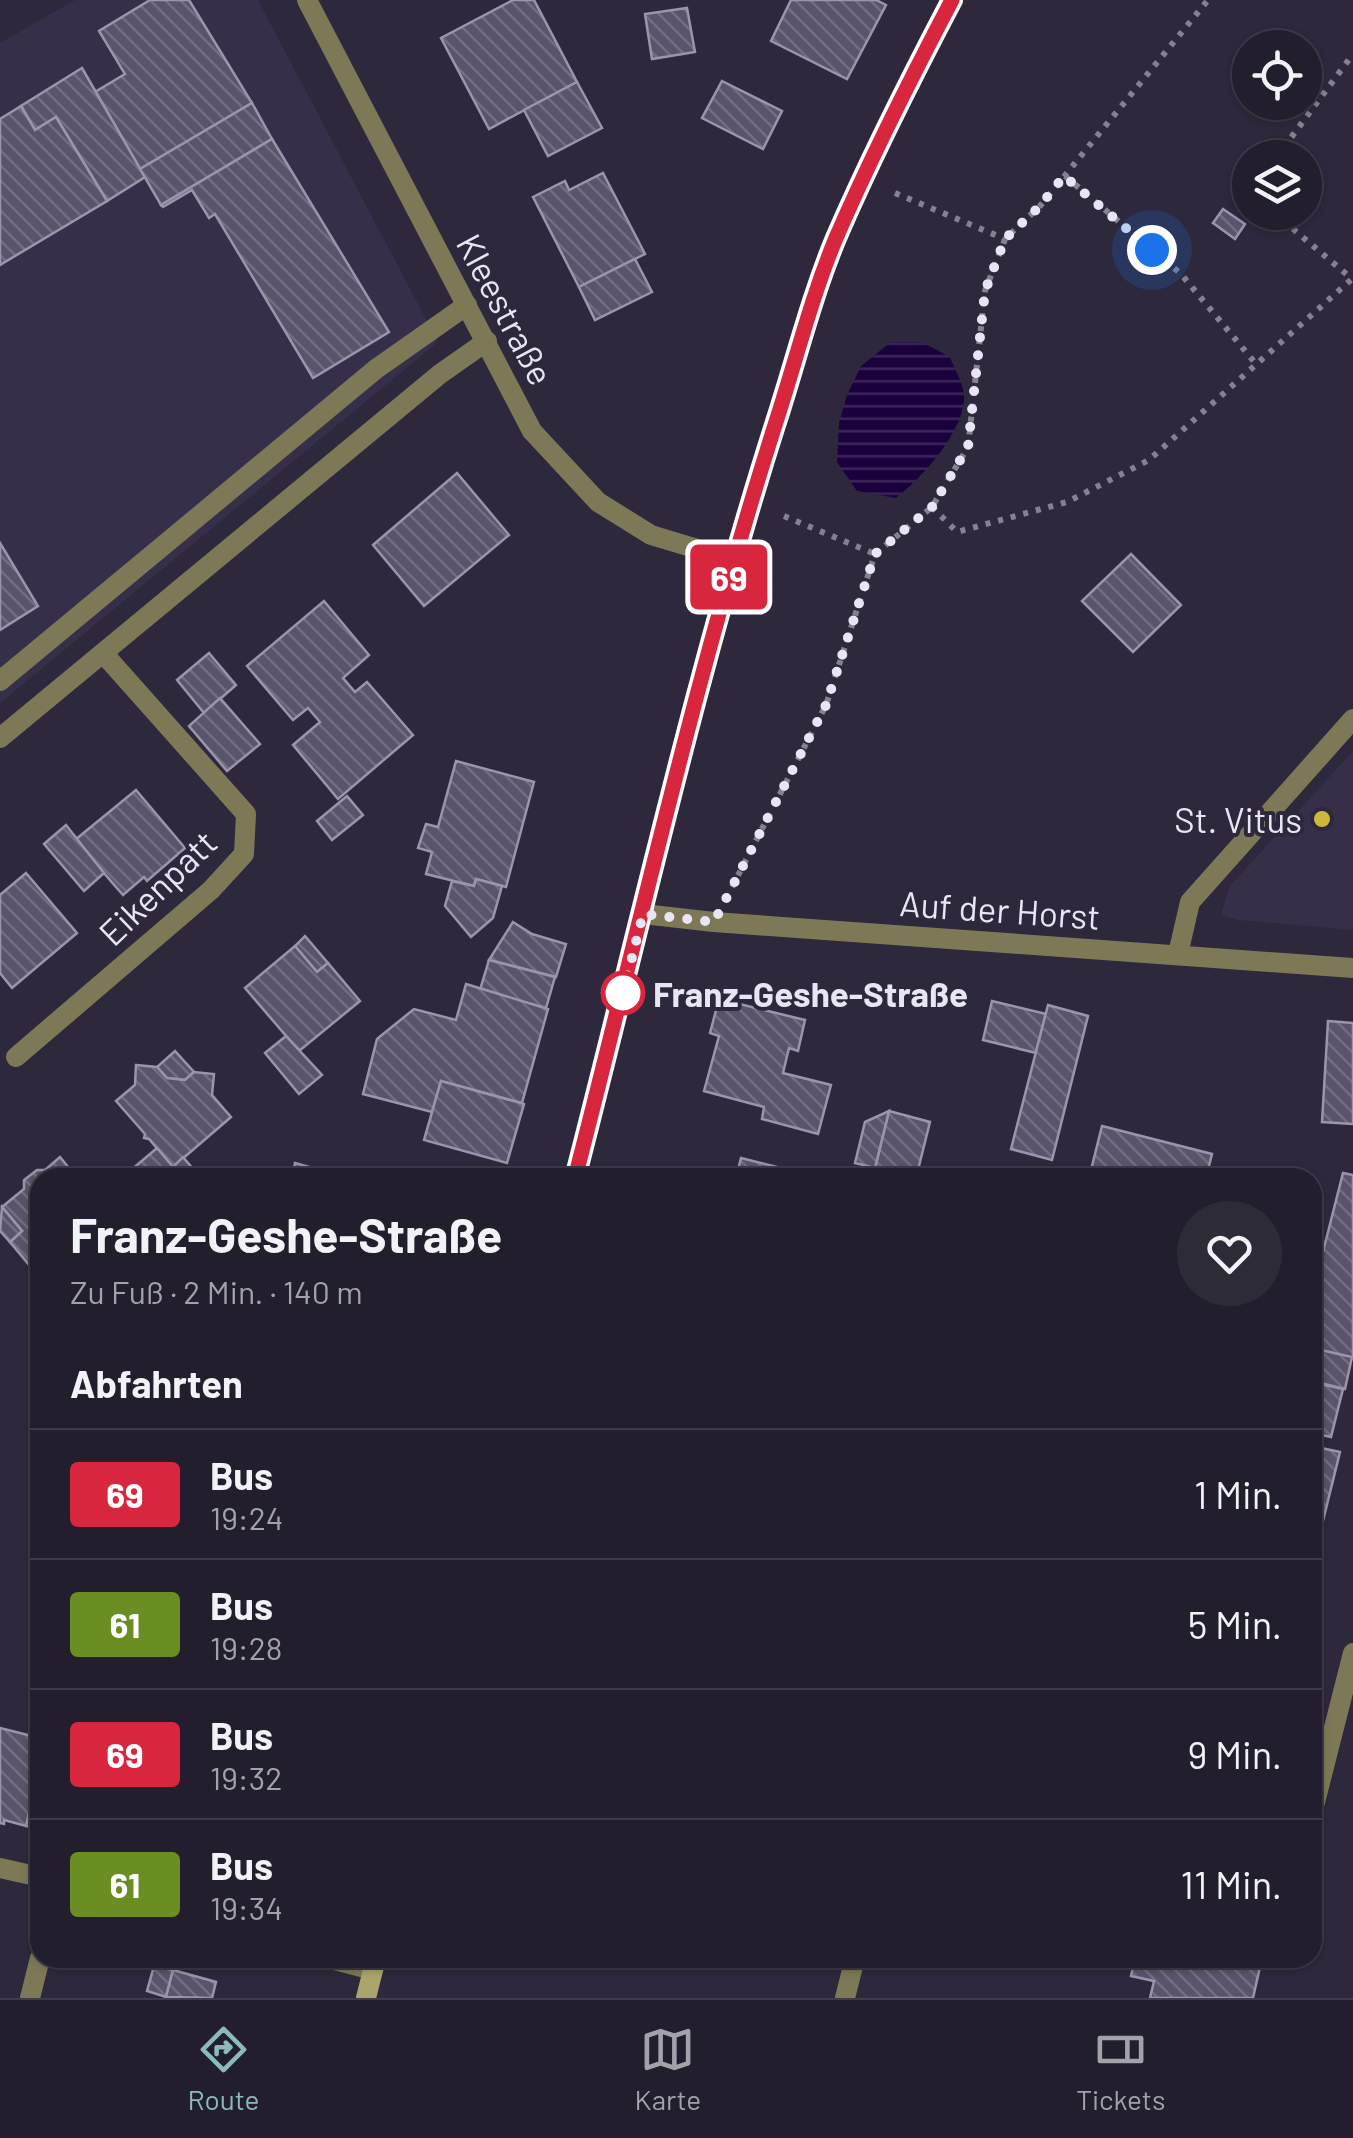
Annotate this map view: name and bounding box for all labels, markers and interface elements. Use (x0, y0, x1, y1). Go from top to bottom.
map controls (1232, 30, 1322, 230)
button: locate (1232, 30, 1322, 120)
button: layers (1232, 140, 1322, 230)
your location (1127, 225, 1177, 275)
street label: Kleestraße (449, 226, 563, 392)
line badge: 69 (684, 544, 774, 610)
text: 69 (710, 556, 748, 598)
place label: St. Vitus (1174, 798, 1302, 840)
marker: St. Vitus (1311, 808, 1333, 830)
street label: Eikenpatt (90, 821, 224, 953)
street label: Auf der Horst (898, 881, 1102, 937)
marker: Franz-Geshe-Straße (602, 972, 644, 1014)
place label: Franz-Geshe-Straße (653, 972, 968, 1014)
button: heart (1177, 1201, 1282, 1306)
text: Franz-Geshe-Straße (70, 1205, 502, 1263)
text: Zu Fuß · 2 Min. · 140 m (70, 1272, 363, 1310)
text: Abfahrten (70, 1360, 243, 1406)
text: Bus (210, 1452, 273, 1498)
text: 1 Min. (1194, 1471, 1282, 1517)
text: 69 (106, 1473, 144, 1515)
text: 19:24 (210, 1498, 284, 1536)
text: Bus (210, 1582, 273, 1628)
text: 5 Min. (1188, 1601, 1282, 1647)
text: 61 (110, 1603, 140, 1645)
text: 19:28 (210, 1628, 283, 1666)
text: Bus (210, 1712, 273, 1758)
text: 9 Min. (1187, 1731, 1282, 1777)
text: 69 (106, 1733, 144, 1775)
text: 19:32 (210, 1758, 282, 1796)
text: Bus (210, 1842, 273, 1888)
text: 11 Min. (1181, 1861, 1282, 1907)
text: 61 (110, 1863, 140, 1905)
text: 19:34 (210, 1888, 283, 1926)
tab: Route (188, 2022, 260, 2116)
tab: Karte (635, 2022, 701, 2116)
tab: Tickets (1076, 2022, 1165, 2116)

